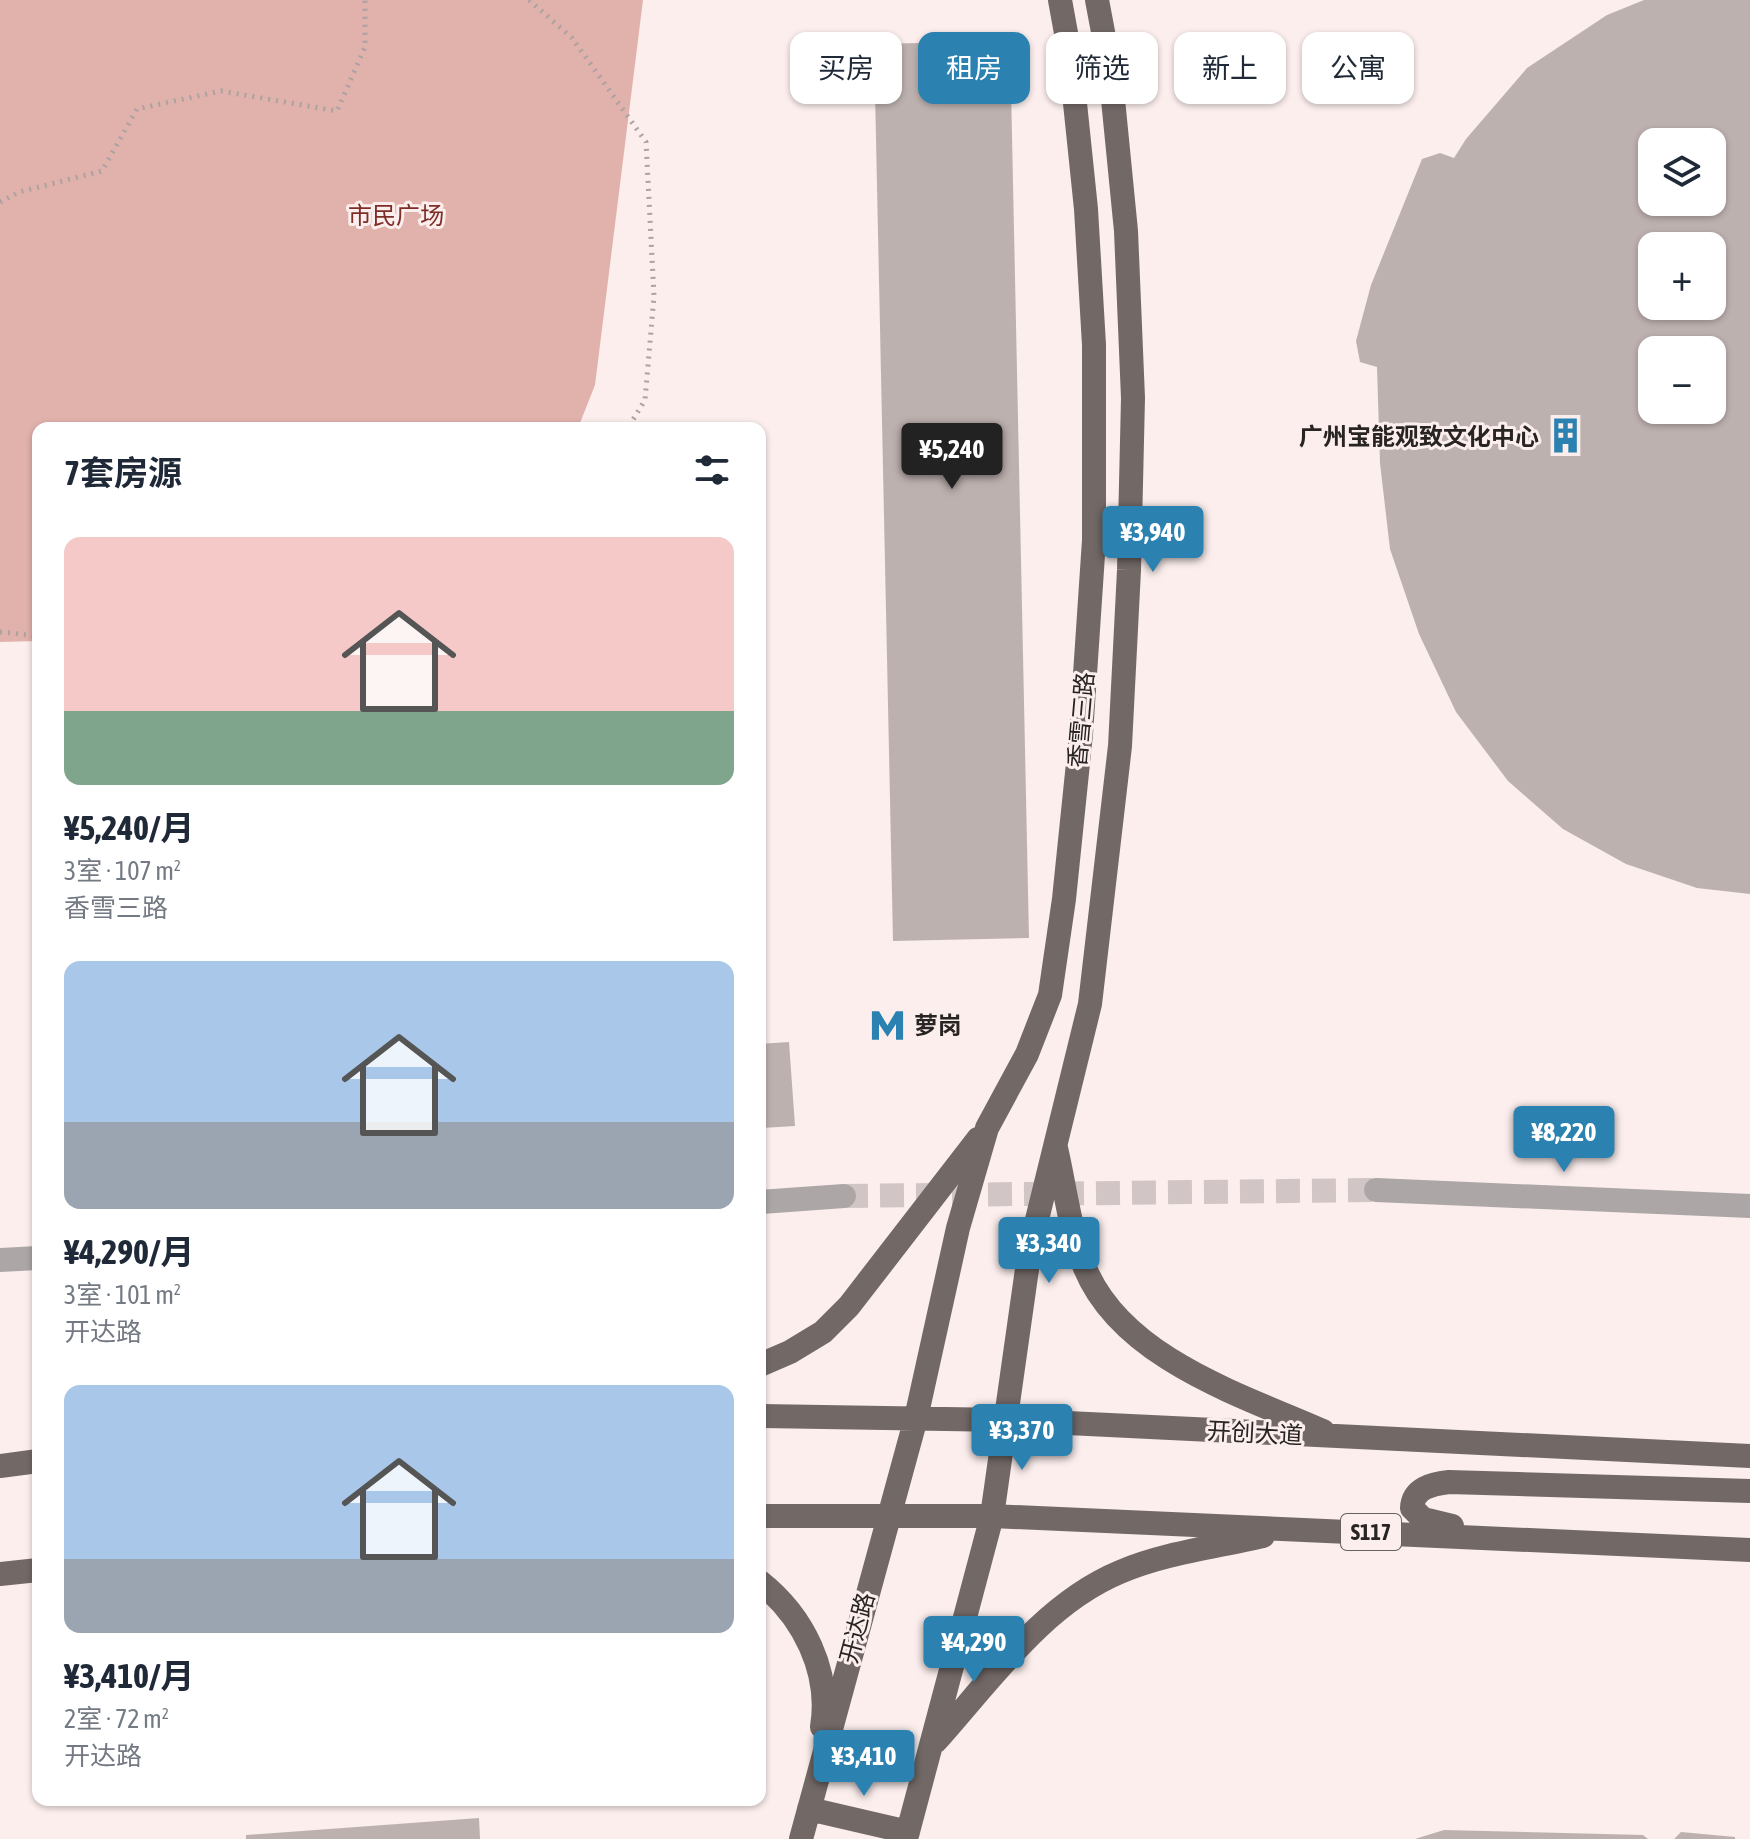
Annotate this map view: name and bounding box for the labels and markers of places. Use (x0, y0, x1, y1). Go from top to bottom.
building icon: 广州宝能观致文化中心 (1546, 417, 1584, 455)
pin: ¥5,240 (887, 423, 1017, 491)
place label: 广州宝能观致文化中心 (1299, 423, 1539, 450)
pin: ¥3,940 (1088, 506, 1218, 574)
metro station icon: 萝岗 (869, 1006, 907, 1044)
place label: 萝岗 (914, 1012, 962, 1039)
pin: ¥8,220 (1499, 1106, 1629, 1174)
pin: ¥3,340 (984, 1217, 1114, 1285)
pin: ¥3,370 (957, 1404, 1087, 1472)
pin: ¥4,290 (909, 1616, 1039, 1684)
pin: ¥3,410 (799, 1730, 929, 1798)

